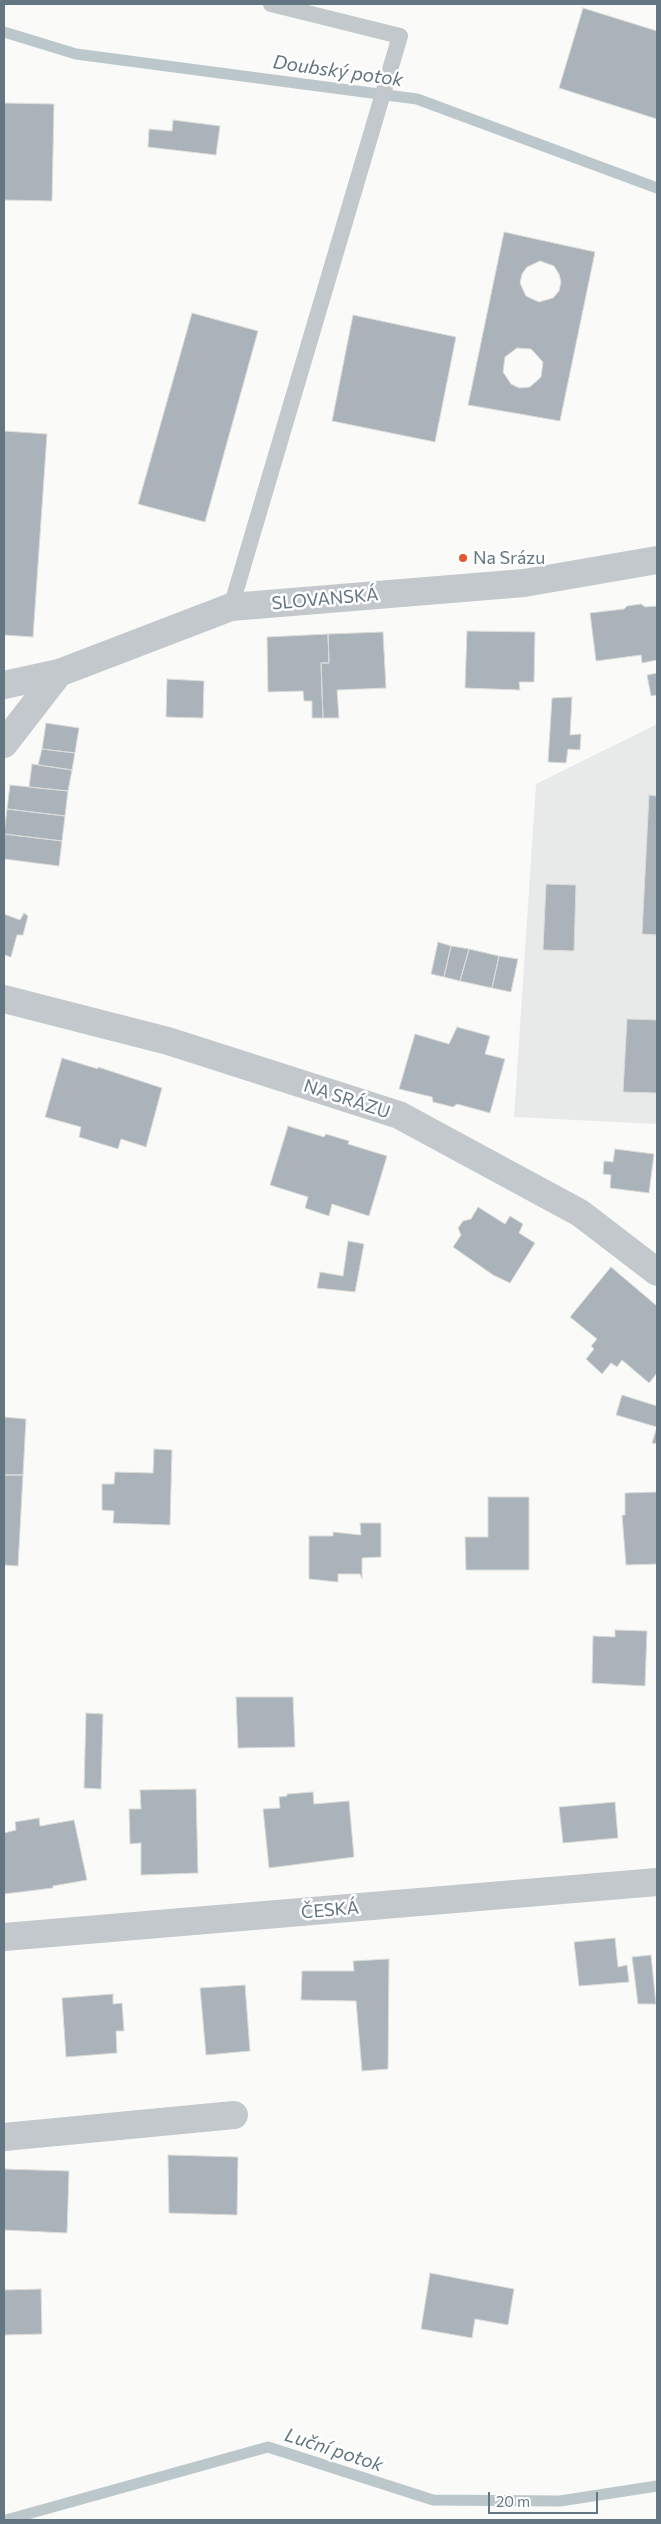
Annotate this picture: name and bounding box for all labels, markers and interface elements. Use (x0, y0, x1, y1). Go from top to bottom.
water label: Doubský potok (272, 51, 404, 91)
place label: Na Srázu (473, 547, 545, 569)
marker: Na Srázu (457, 552, 469, 564)
street label: SLOVANSKÁ (271, 584, 379, 614)
street label: NA SRÁZU (301, 1075, 393, 1123)
street label: ČESKÁ (300, 1897, 360, 1923)
water label: Luční potok (282, 2423, 386, 2477)
scale bar (491, 2482, 601, 2514)
text: 20 m (496, 2492, 530, 2510)

